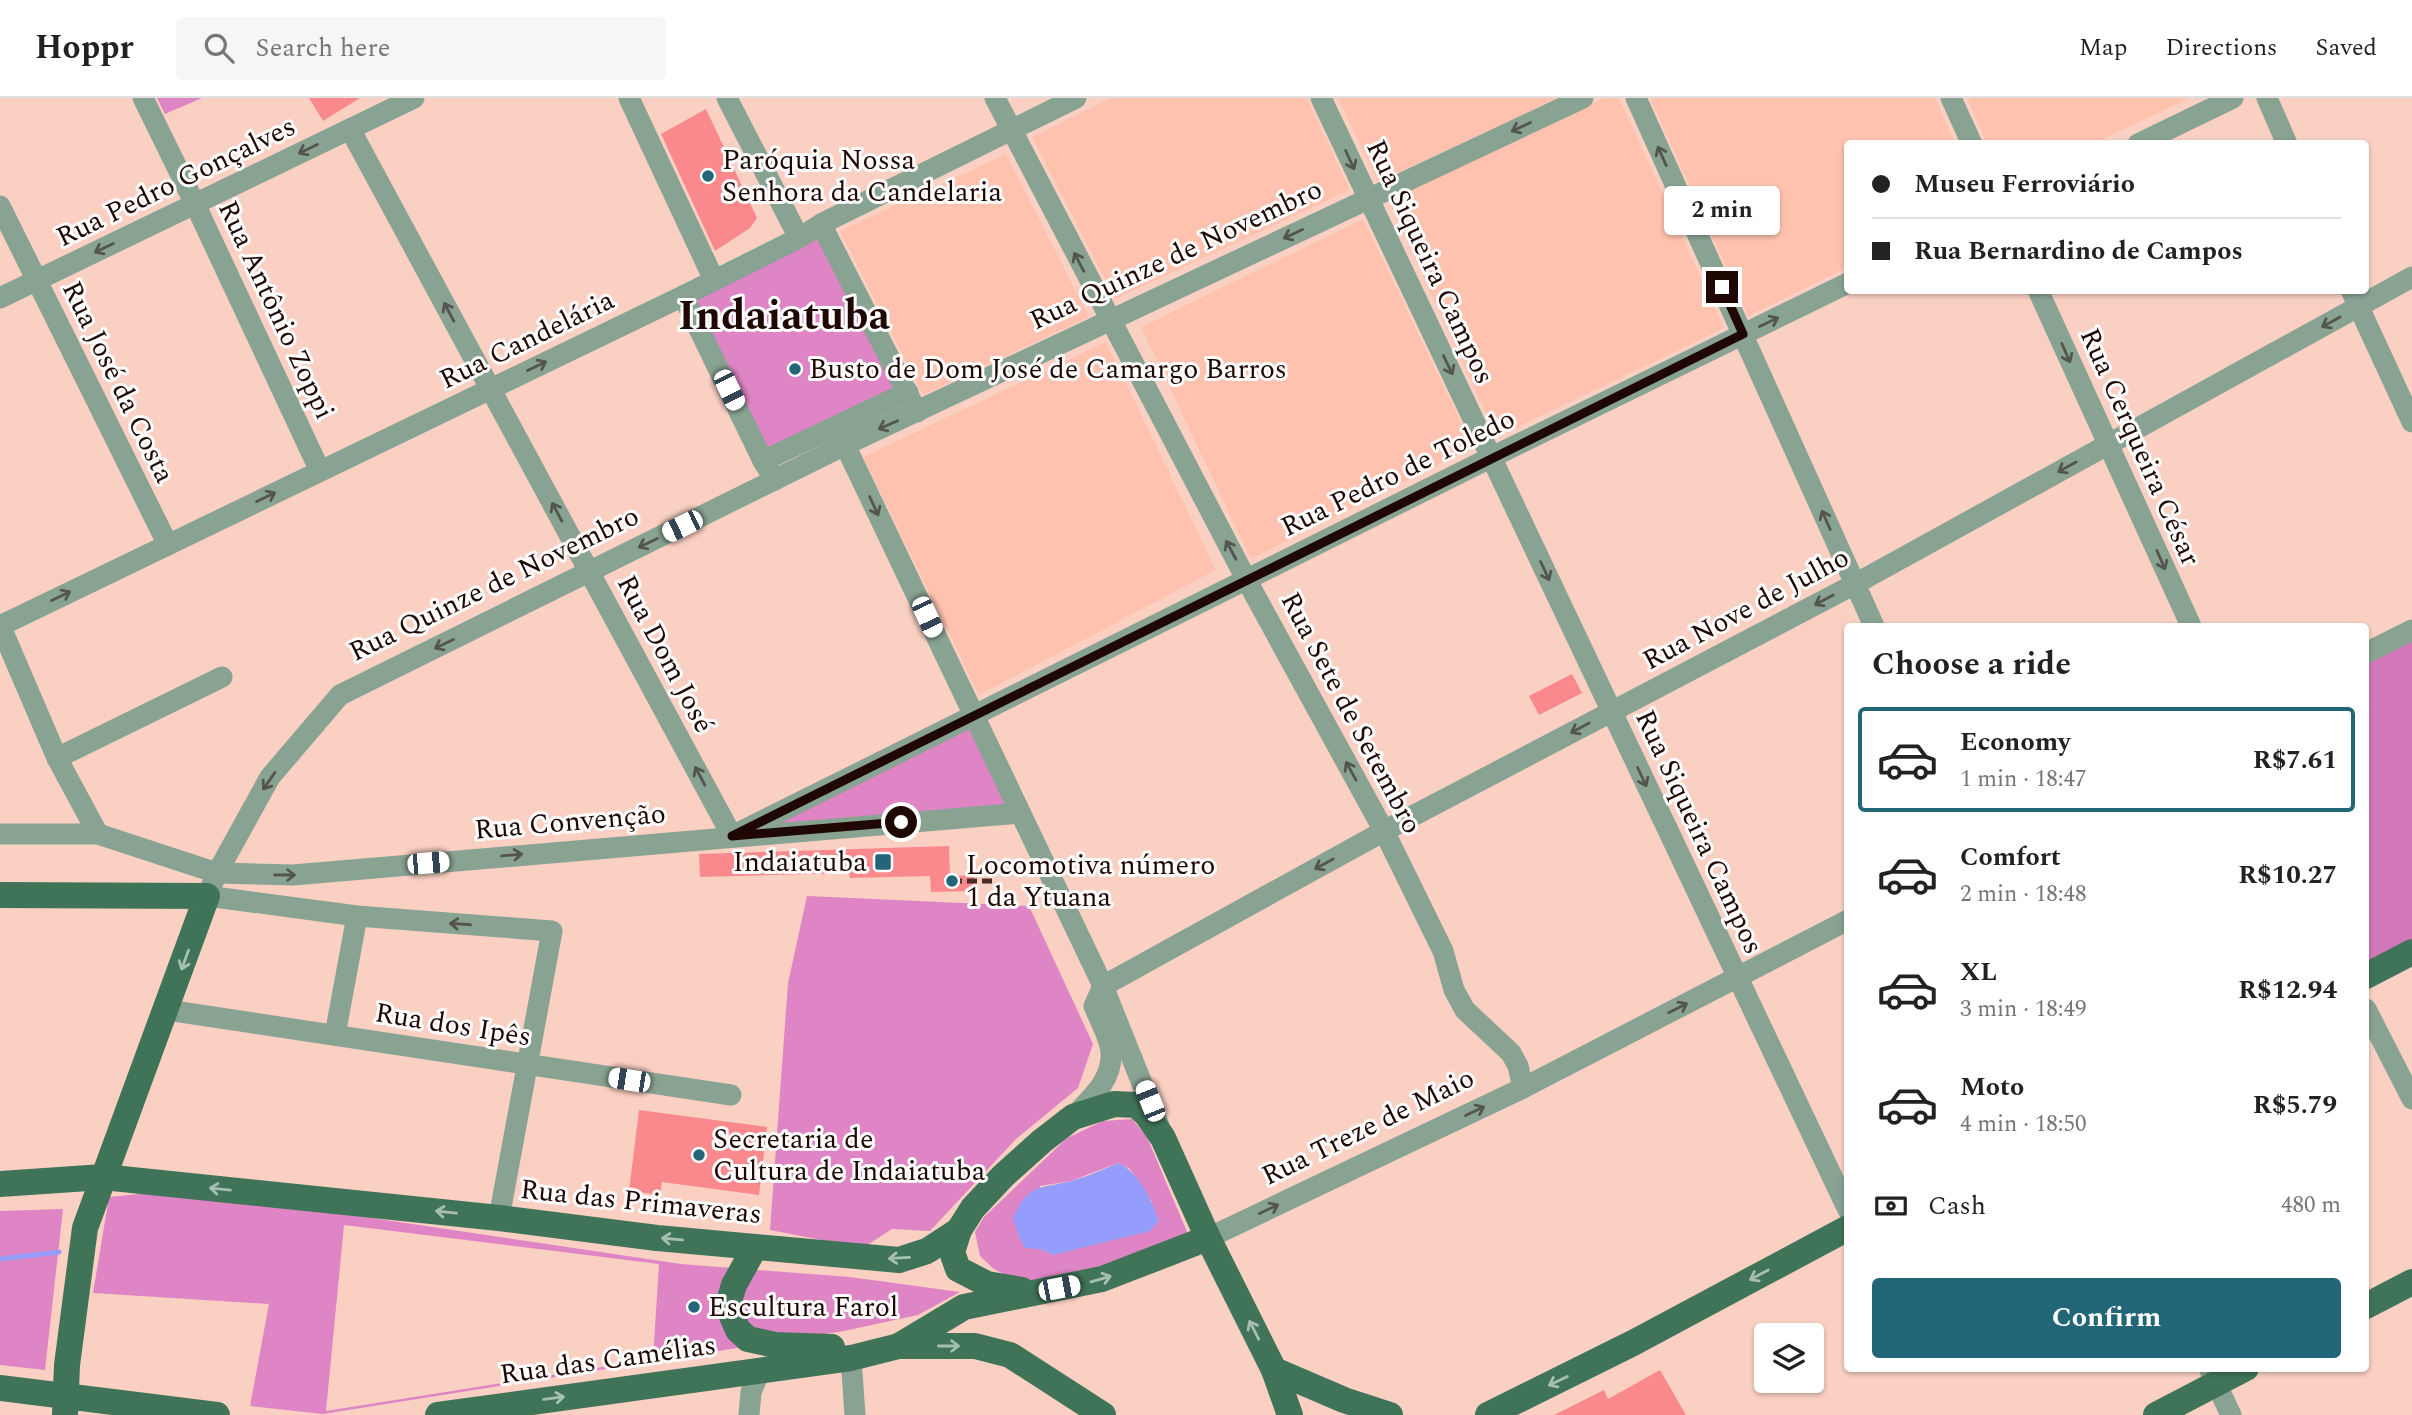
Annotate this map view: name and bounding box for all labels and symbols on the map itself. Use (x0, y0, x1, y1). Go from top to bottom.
street label: Rua Pedro Gonçalves (49, 105, 303, 259)
one-way arrow (1511, 121, 1532, 134)
street label: Rua Siqueira Campos (1354, 133, 1506, 391)
place label: Paróquia Nossa Senhora da Candelaria (722, 139, 1002, 214)
one-way arrow (298, 143, 319, 157)
one-way arrow (1655, 146, 1668, 167)
one-way arrow (1344, 149, 1357, 170)
marker: Paróquia Nossa Senhora da Candelaria (700, 168, 716, 184)
street label: Rua Quinze de Novembro (1023, 168, 1329, 342)
callout: 2 min (1664, 186, 1780, 234)
street label: Rua Antônio Zoppi (206, 193, 346, 427)
one-way arrow (1283, 228, 1304, 242)
one-way arrow (94, 242, 115, 256)
one-way arrow (1072, 252, 1085, 273)
route end (1706, 271, 1738, 303)
street label: Rua José da Costa (50, 274, 186, 491)
street label: Rua Candelária (432, 279, 622, 401)
district label: Indaiatuba (678, 285, 890, 348)
one-way arrow (442, 302, 455, 323)
one-way arrow (1758, 314, 1779, 328)
one-way arrow (2321, 315, 2341, 329)
street label: Rua Cerqueira César (2068, 321, 2212, 573)
one-way arrow (2060, 342, 2073, 363)
place label: Busto de Dom José de Camargo Barros (809, 348, 1287, 391)
one-way arrow (1442, 354, 1455, 375)
one-way arrow (526, 359, 547, 372)
marker: Busto de Dom José de Camargo Barros (787, 361, 803, 377)
car (711, 367, 748, 413)
street label: Rua Pedro de Toledo (1274, 398, 1522, 548)
one-way arrow (878, 419, 899, 432)
one-way arrow (2057, 461, 2078, 475)
one-way arrow (255, 490, 276, 504)
street label: Rua Quinze de Novembro (342, 495, 646, 673)
one-way arrow (868, 495, 881, 516)
one-way arrow (550, 503, 564, 523)
car (659, 507, 706, 545)
one-way arrow (1819, 509, 1832, 531)
street label: Rua Nove de Julho (1635, 536, 1857, 682)
one-way arrow (638, 537, 659, 551)
one-way arrow (1223, 540, 1237, 561)
one-way arrow (2155, 548, 2168, 570)
one-way arrow (1539, 560, 1553, 581)
street label: Rua Dom José (605, 567, 725, 741)
street label: Rua Sete de Setembro (1269, 584, 1433, 842)
one-way arrow (50, 589, 71, 603)
one-way arrow (1815, 593, 1835, 607)
car (909, 594, 946, 640)
one-way arrow (434, 638, 455, 652)
street label: Rua Siqueira Campos (1623, 703, 1775, 961)
one-way arrow (1570, 722, 1590, 736)
one-way arrow (1344, 762, 1358, 782)
one-way arrow (692, 766, 706, 787)
one-way arrow (1636, 766, 1649, 787)
one-way arrow (262, 771, 276, 790)
street label: Rua Convenção (473, 792, 667, 852)
route start (885, 806, 917, 838)
place label: Indaiatuba (733, 841, 867, 884)
place label: Locomotiva número 1 da Ytuana (966, 844, 1215, 919)
one-way arrow (500, 848, 523, 861)
car (407, 851, 450, 875)
marker: Indaiatuba (873, 852, 893, 872)
one-way arrow (1315, 857, 1335, 871)
one-way arrow (273, 868, 296, 882)
marker: Locomotiva número 1 da Ytuana (944, 873, 960, 889)
one-way arrow (449, 917, 472, 930)
one-way arrow (177, 949, 190, 971)
street label: Rua dos Ipês (372, 991, 534, 1059)
one-way arrow (1667, 1001, 1688, 1015)
street label: Rua Treze de Maio (1254, 1057, 1482, 1197)
car (607, 1066, 652, 1094)
car (1133, 1078, 1168, 1124)
one-way arrow (1464, 1104, 1485, 1117)
place label: Secretaria de Cultura de Indaiatuba (713, 1118, 986, 1193)
marker: Secretaria de Cultura de Indaiatuba (691, 1147, 707, 1163)
street label: Rua das Primaveras (518, 1168, 764, 1236)
one-way arrow (209, 1182, 232, 1195)
one-way arrow (1258, 1202, 1279, 1215)
one-way arrow (436, 1206, 458, 1219)
one-way arrow (661, 1232, 684, 1245)
one-way arrow (888, 1252, 911, 1265)
one-way arrow (1749, 1269, 1770, 1283)
one-way arrow (1089, 1271, 1111, 1284)
car (1037, 1274, 1082, 1302)
place label: Escultura Farol (708, 1286, 898, 1329)
marker: Escultura Farol (686, 1299, 702, 1315)
one-way arrow (1246, 1320, 1260, 1341)
street label: Rua das Camélias (497, 1324, 719, 1396)
one-way arrow (937, 1339, 960, 1353)
one-way arrow (1548, 1374, 1569, 1388)
one-way arrow (542, 1392, 565, 1405)

